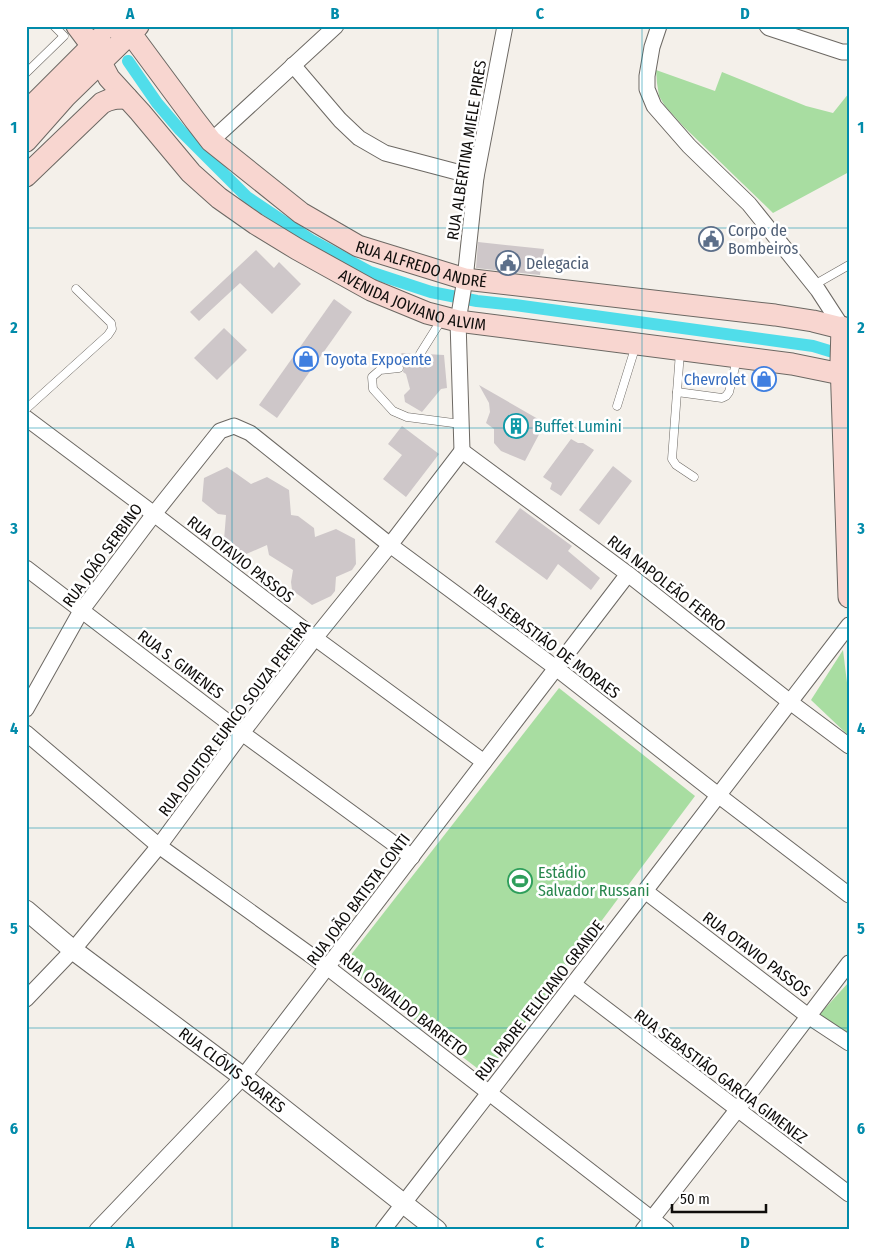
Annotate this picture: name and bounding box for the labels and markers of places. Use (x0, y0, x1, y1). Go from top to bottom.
place label: Corpo de Bombeiros (728, 221, 798, 258)
public building icon: Corpo de Bombeiros (698, 226, 724, 252)
public building icon: Delegacia (495, 250, 521, 276)
place label: Delegacia (526, 254, 589, 273)
shop icon: Toyota Expoente (293, 346, 319, 372)
place label: Toyota Expoente (324, 350, 432, 369)
shop icon: Chevrolet (751, 366, 777, 392)
place label: Chevrolet (684, 370, 747, 389)
building icon: Buffet Lumini (503, 413, 529, 439)
place label: Buffet Lumini (534, 417, 622, 436)
place label: Estádio Salvador Russani (538, 863, 650, 900)
sports icon: Estádio Salvador Russani (507, 868, 533, 894)

